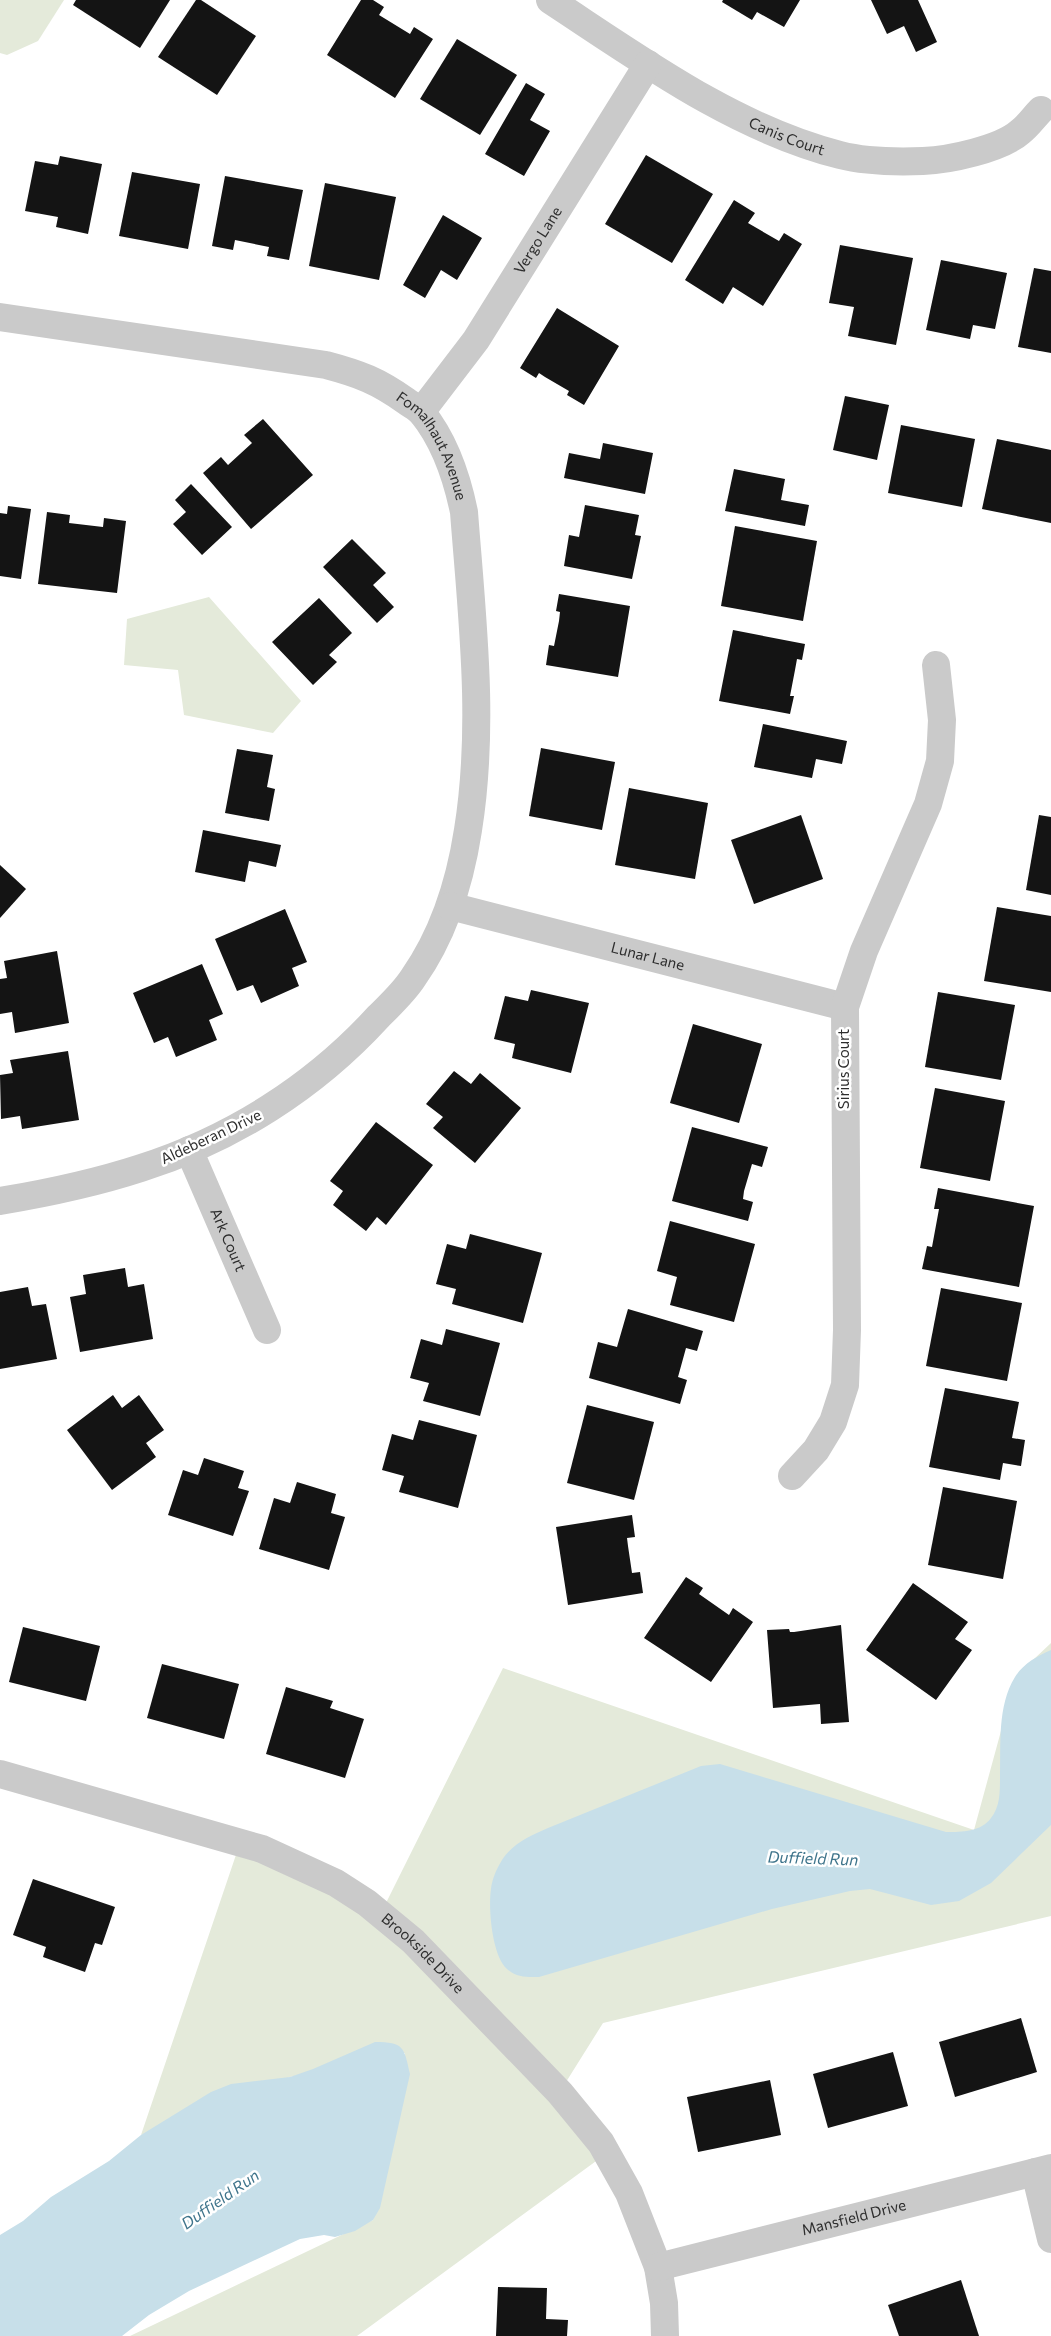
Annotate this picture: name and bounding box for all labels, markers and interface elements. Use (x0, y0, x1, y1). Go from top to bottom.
street label: Canis Court (746, 113, 827, 158)
street label: Vergo Lane (510, 203, 565, 277)
street label: Fomalhaut Avenue (393, 387, 471, 502)
street label: Lunar Lane (609, 938, 687, 974)
street label: Sirius Court (834, 1029, 852, 1109)
street label: Aldeberan Drive (157, 1105, 264, 1167)
street label: Ark Court (207, 1205, 250, 1274)
water label: Duffield Run (767, 1846, 859, 1869)
street label: Brookside Drive (378, 1909, 469, 1997)
water label: Duffield Run (177, 2165, 262, 2232)
street label: Mansfield Drive (800, 2195, 908, 2238)

